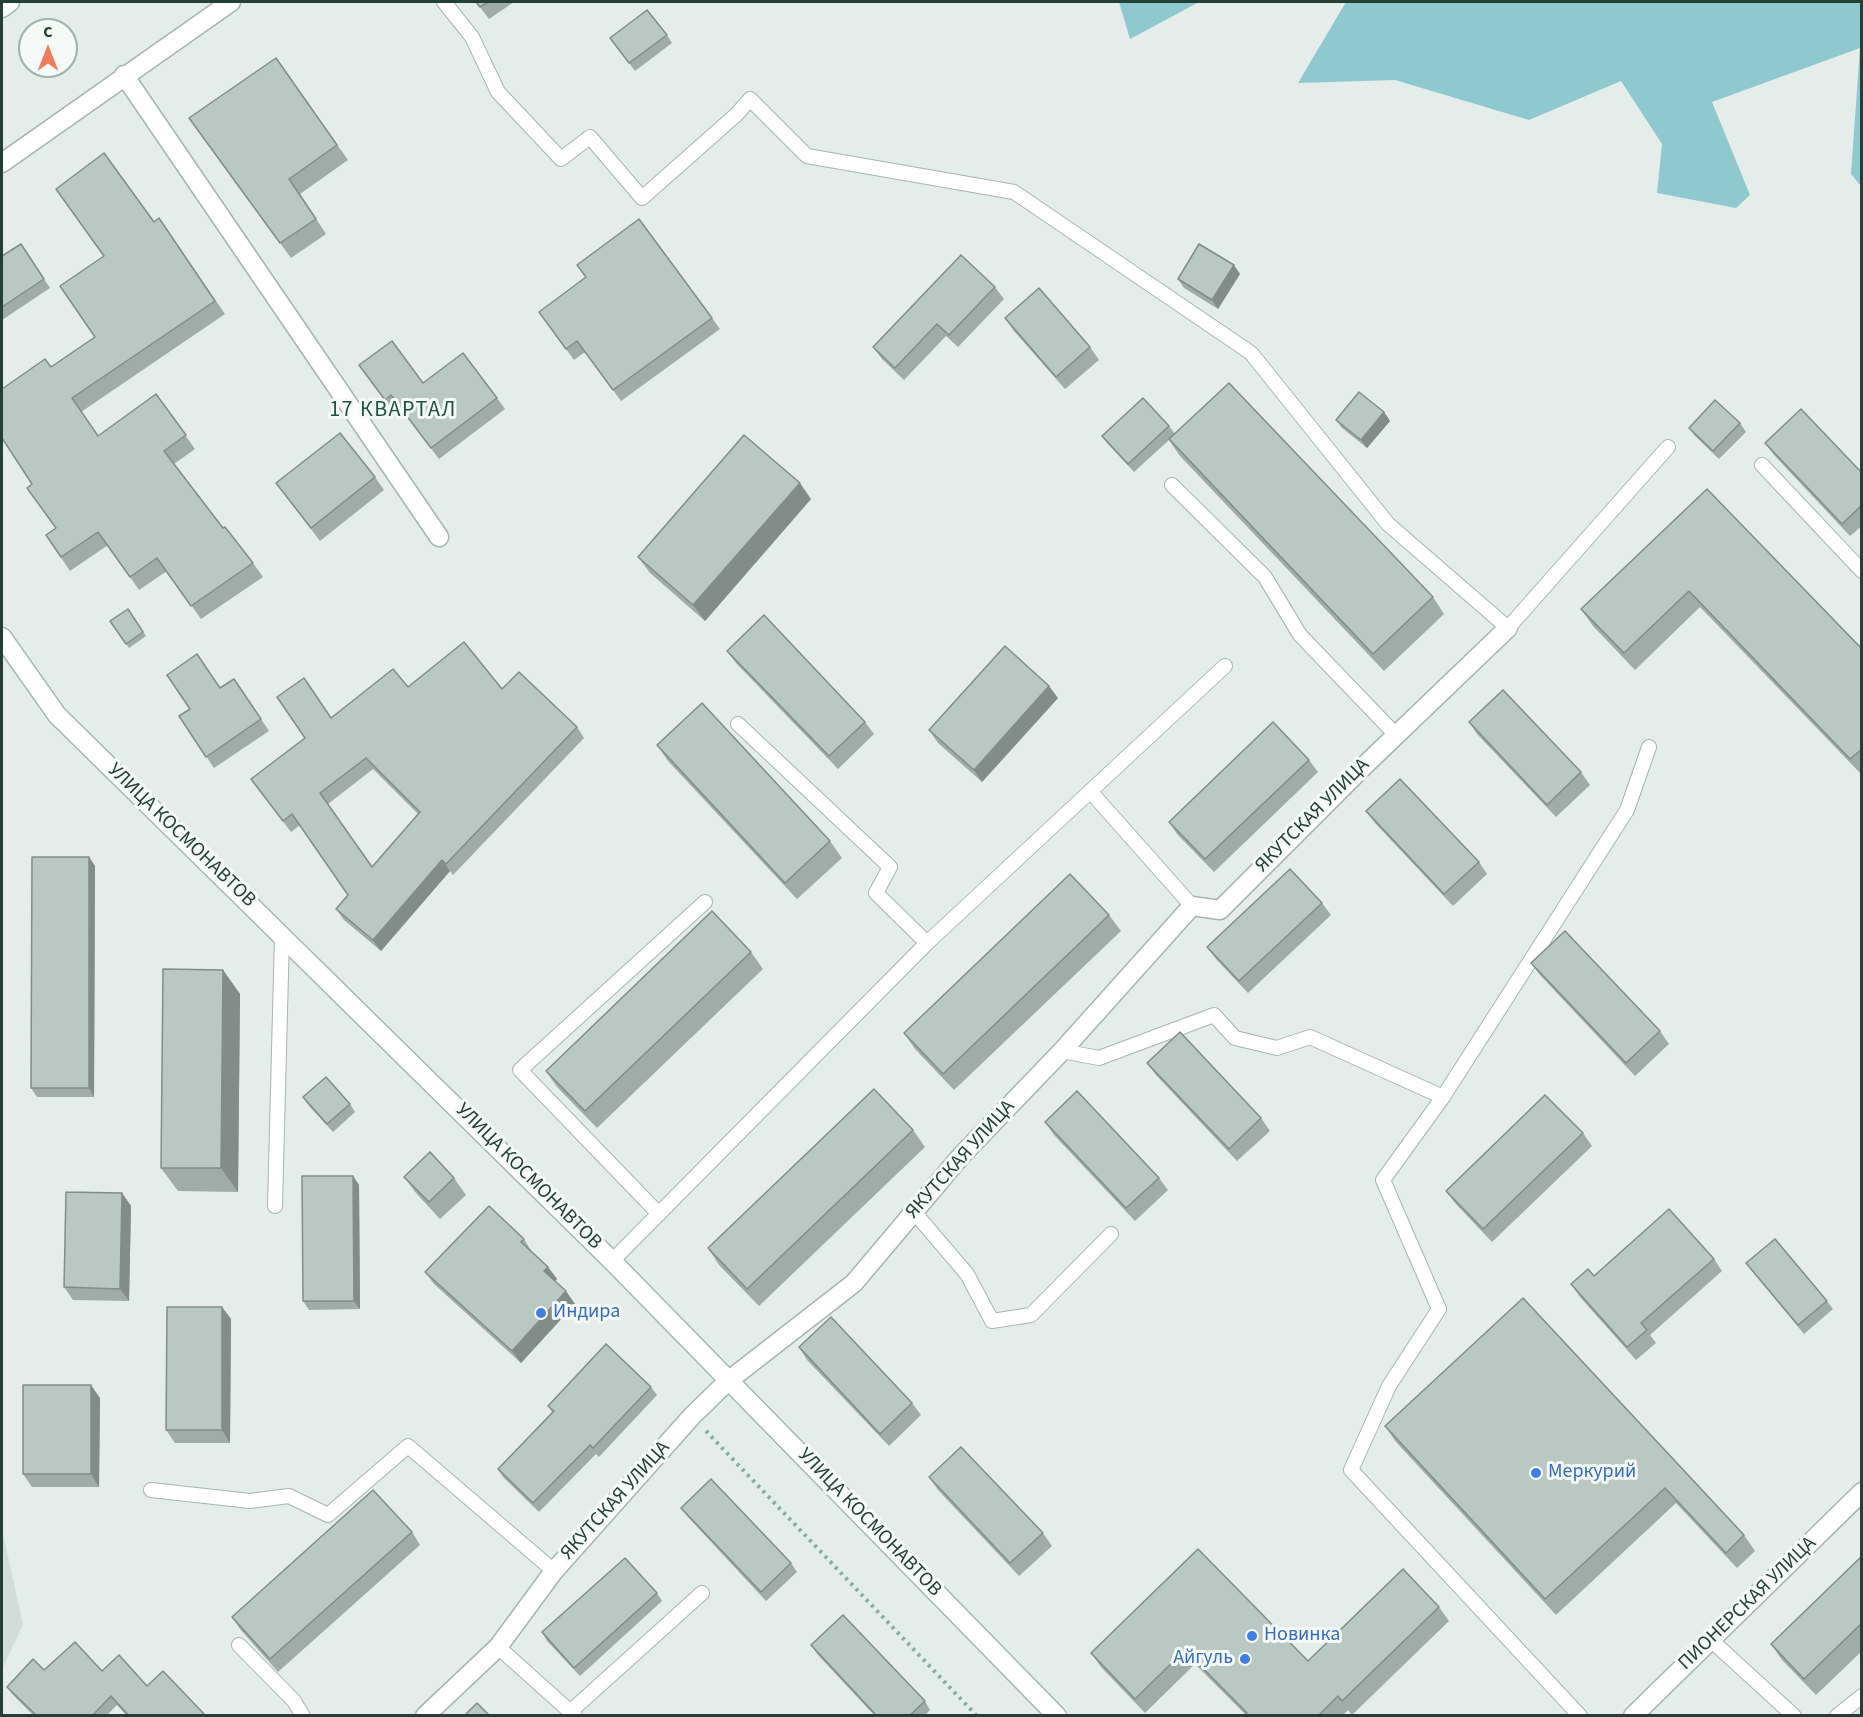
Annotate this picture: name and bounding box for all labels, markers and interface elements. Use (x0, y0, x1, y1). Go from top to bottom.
north arrow (18, 18, 78, 78)
text: С (43, 21, 53, 43)
district label: 17 КВАРТАЛ (329, 398, 457, 424)
street label: ЯКУТСКАЯ УЛИЦА (1251, 754, 1375, 878)
street label: УЛИЦА КОСМОНАВТОВ (102, 759, 260, 913)
street label: ЯКУТСКАЯ УЛИЦА (901, 1096, 1021, 1224)
street label: УЛИЦА КОСМОНАВТОВ (450, 1099, 606, 1255)
place label: Индира (553, 1301, 620, 1325)
marker: Индира (534, 1306, 548, 1320)
street label: ЯКУТСКАЯ УЛИЦА (556, 1437, 676, 1565)
street label: УЛИЦА КОСМОНАВТОВ (792, 1444, 946, 1602)
place label: Меркурий (1548, 1461, 1636, 1485)
marker: Меркурий (1529, 1466, 1543, 1480)
street label: ПИОНЕРСКАЯ УЛИЦА (1674, 1532, 1822, 1676)
place label: Новинка (1264, 1624, 1340, 1648)
marker: Новинка (1245, 1629, 1259, 1643)
place label: Айгуль (1173, 1647, 1233, 1671)
marker: Айгуль (1238, 1652, 1252, 1666)

